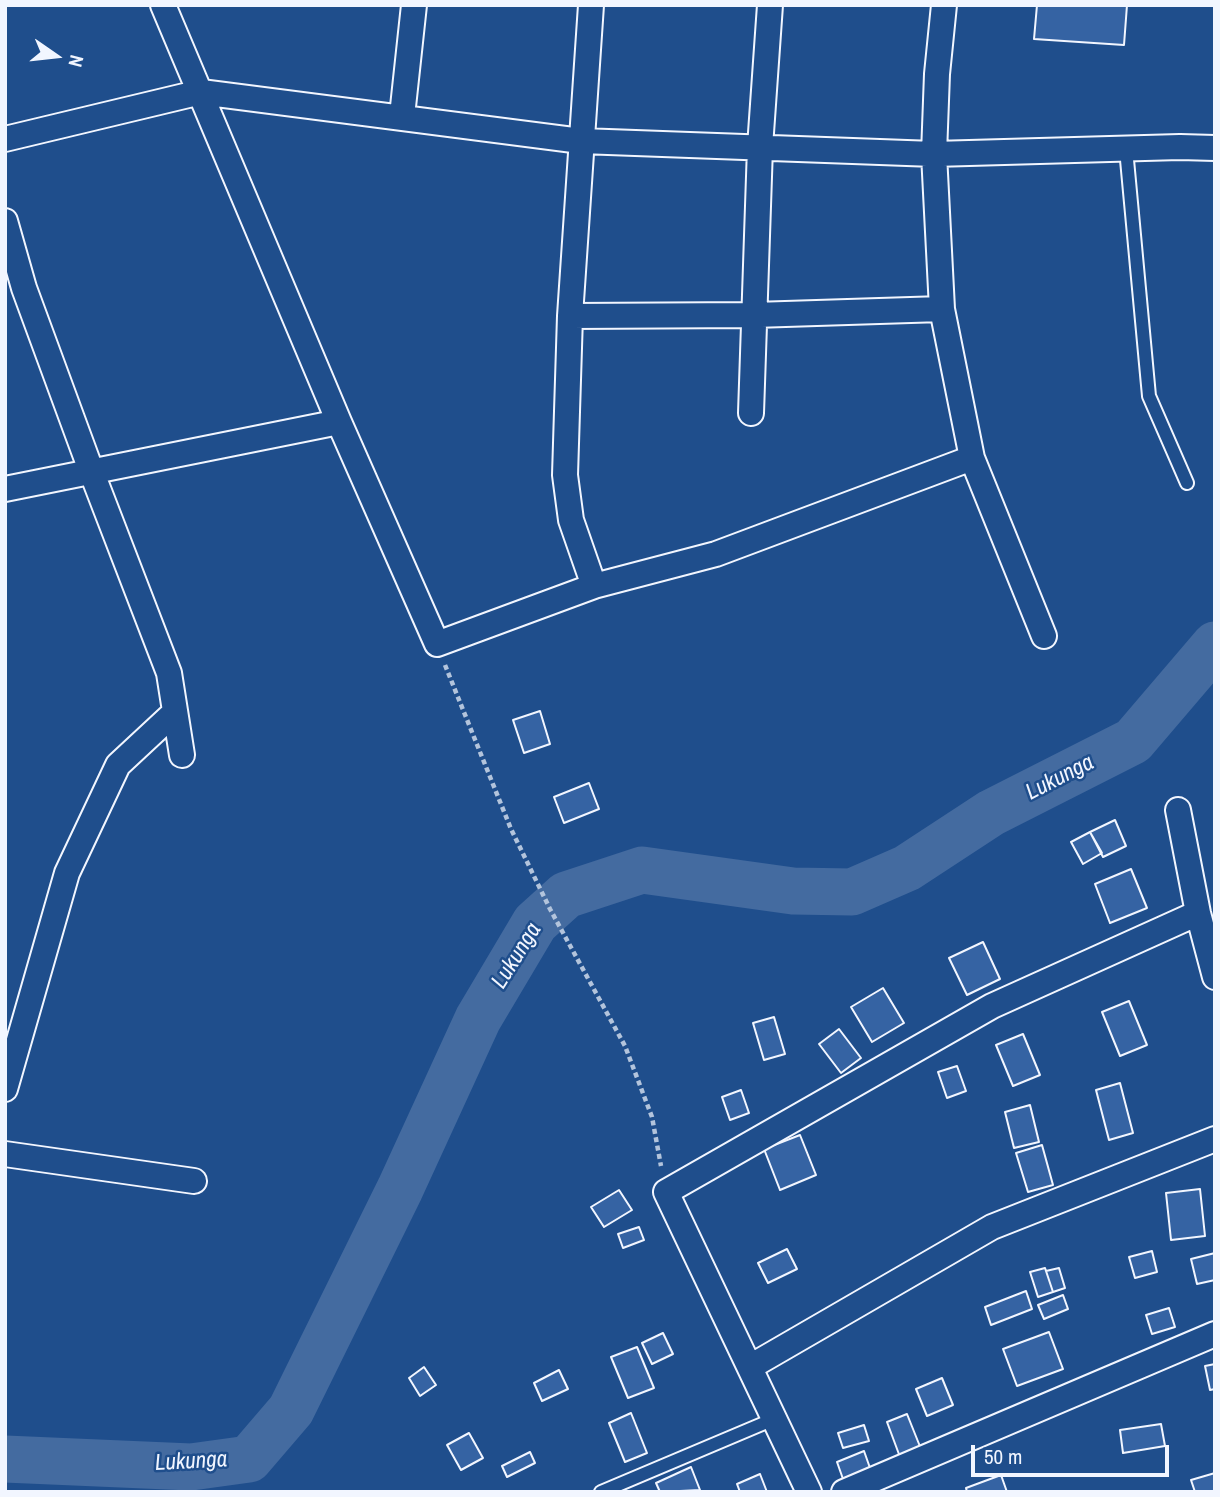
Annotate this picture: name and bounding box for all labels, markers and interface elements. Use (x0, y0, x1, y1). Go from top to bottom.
north arrow (21, 21, 91, 91)
text: N (62, 52, 90, 70)
water label: Lukunga (1021, 749, 1099, 807)
water label: Lukunga (486, 918, 548, 994)
scale bar (975, 1430, 1173, 1474)
text: 50 m (984, 1442, 1022, 1471)
water label: Lukunga (154, 1446, 228, 1478)

